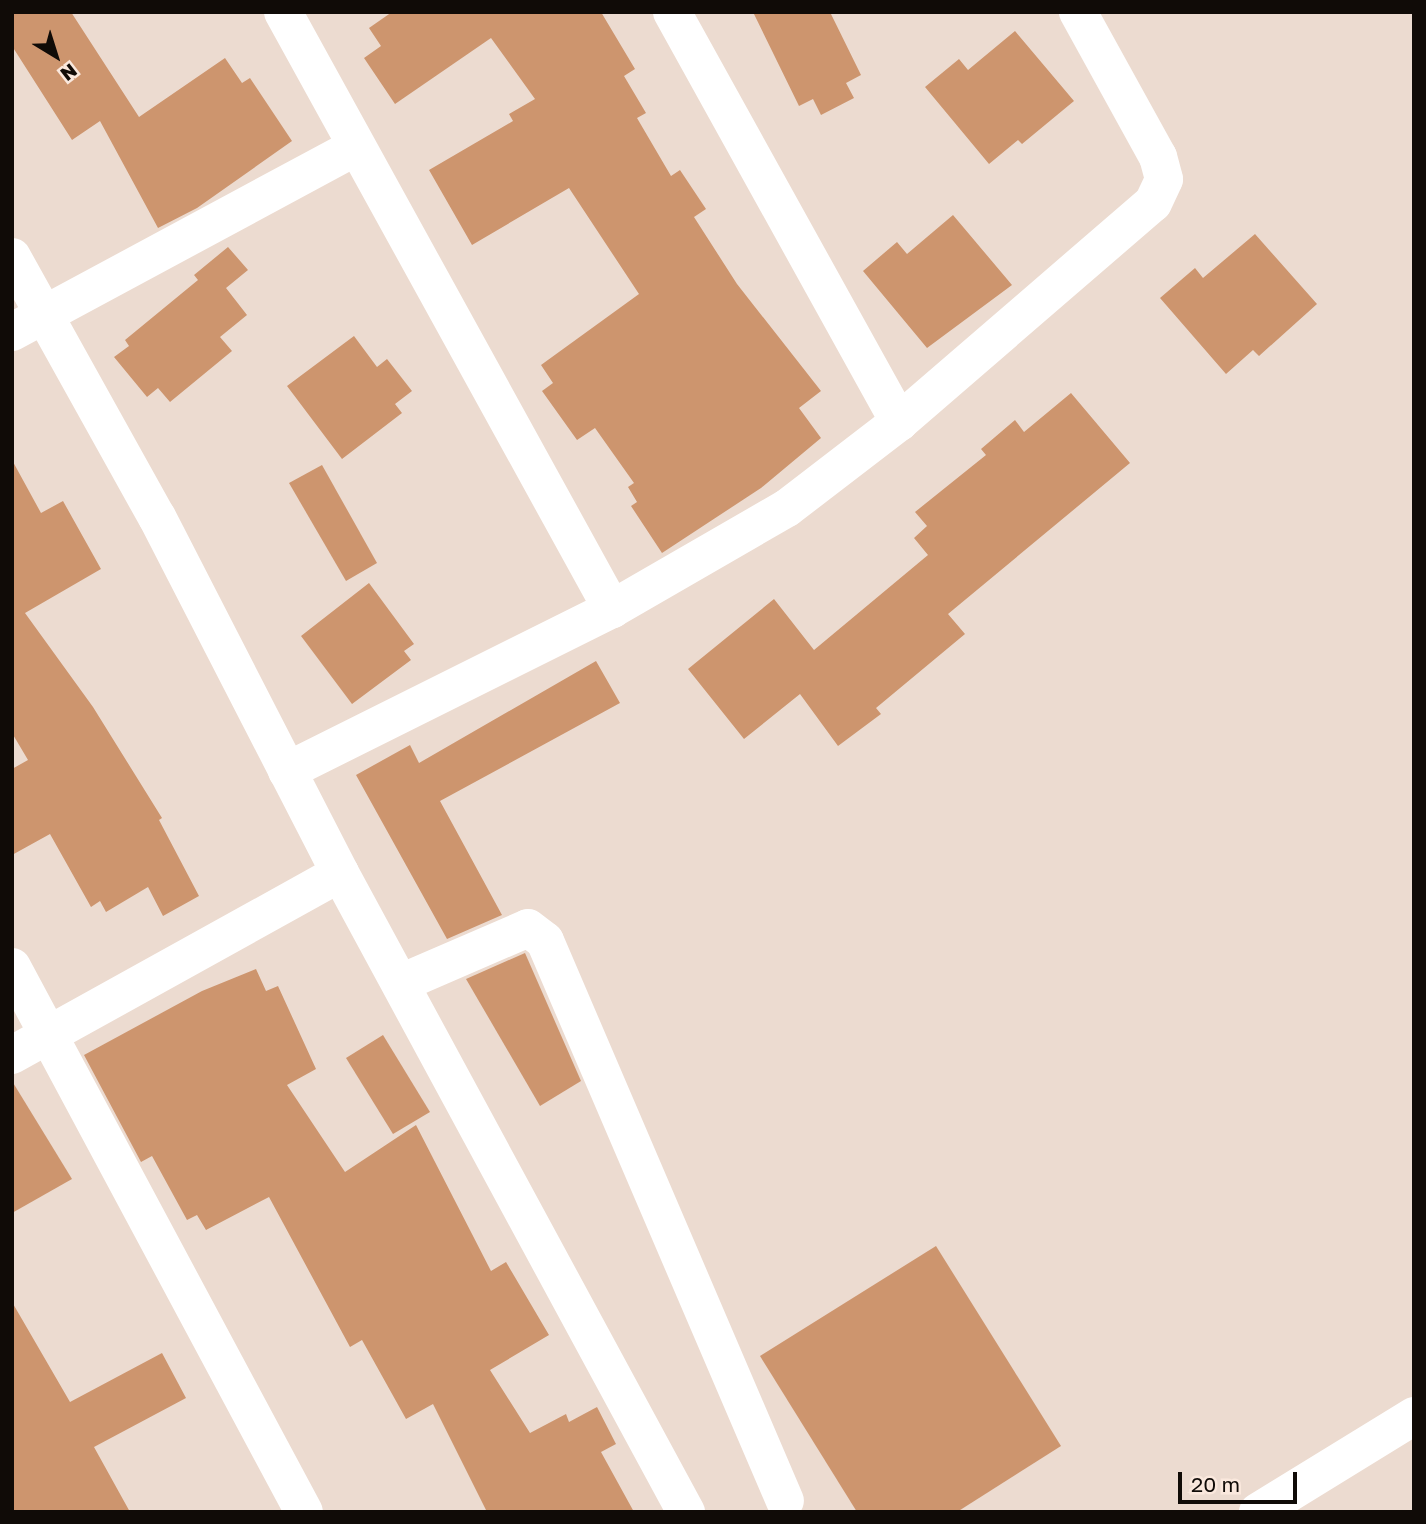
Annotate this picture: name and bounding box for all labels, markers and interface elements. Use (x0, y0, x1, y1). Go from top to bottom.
north arrow (21, 21, 91, 91)
text: N (56, 59, 82, 86)
scale bar (1181, 1458, 1300, 1502)
text: 20 m (1191, 1471, 1240, 1497)

